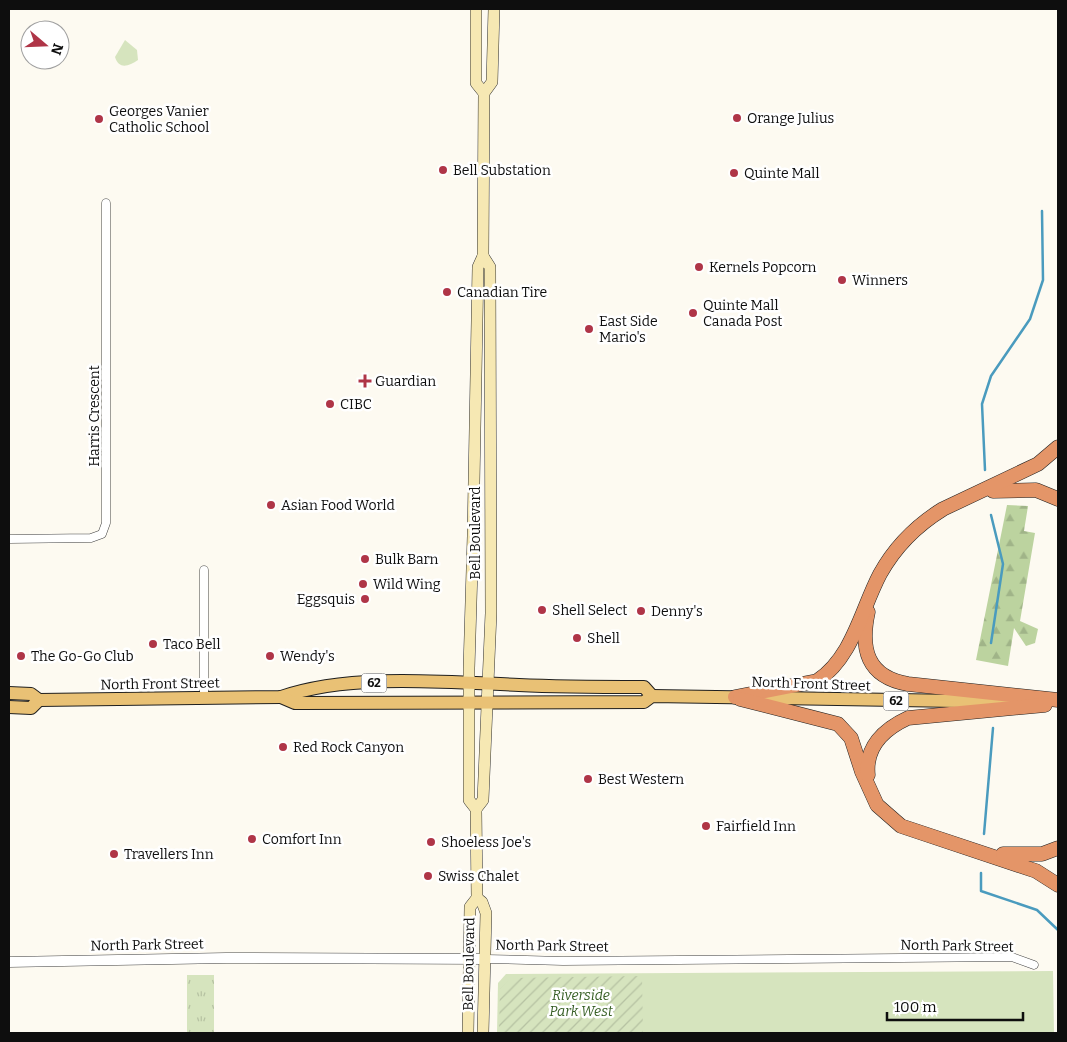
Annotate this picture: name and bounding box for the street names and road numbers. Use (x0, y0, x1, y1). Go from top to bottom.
street label: Harris Crescent (86, 365, 103, 467)
street label: Bell Boulevard (467, 486, 484, 580)
street label: North Front Street (751, 673, 871, 695)
street label: North Front Street (100, 674, 220, 694)
road number: 62 (362, 674, 386, 692)
road number: 62 (884, 691, 908, 710)
street label: Bell Boulevard (460, 917, 478, 1011)
street label: North Park Street (90, 936, 204, 954)
street label: North Park Street (495, 937, 609, 955)
street label: North Park Street (900, 937, 1014, 955)

